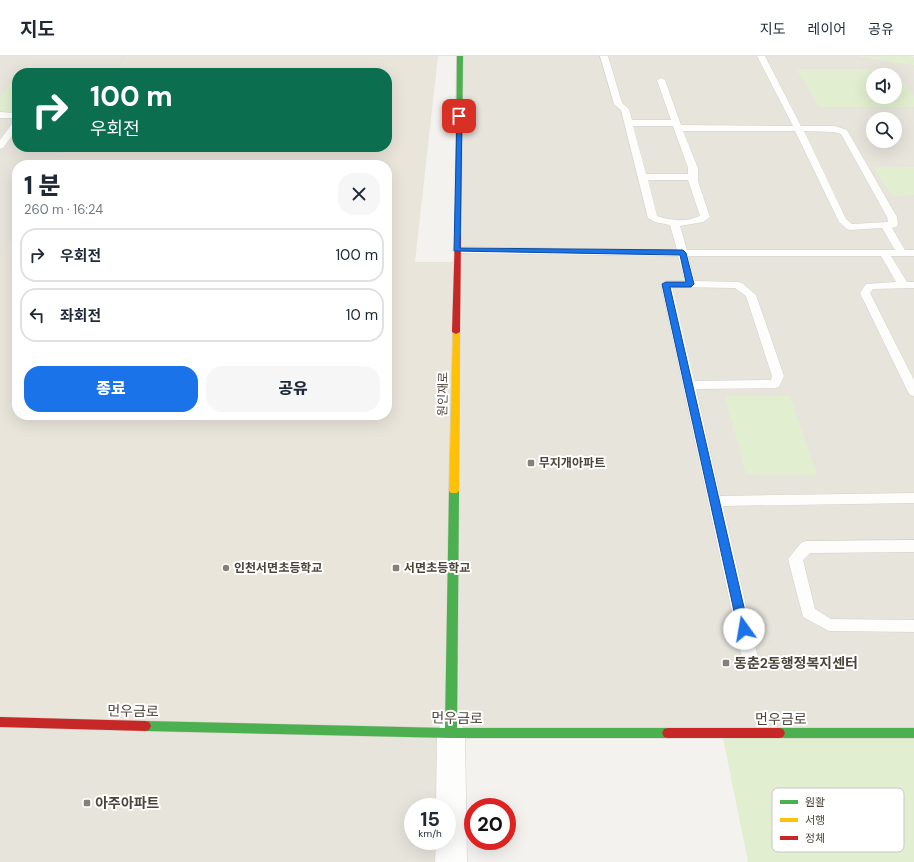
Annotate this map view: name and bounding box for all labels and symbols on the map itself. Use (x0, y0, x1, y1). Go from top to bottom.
pin (442, 99, 476, 133)
street label: 원인재로 (435, 372, 451, 416)
place label: 무지개아파트 (539, 455, 605, 471)
marker: 무지개아파트 (526, 458, 536, 468)
place label: 인천서면초등학교 (234, 560, 322, 576)
place label: 서면초등학교 (404, 560, 470, 576)
marker: 인천서면초등학교 (221, 563, 231, 573)
marker: 서면초등학교 (391, 563, 401, 573)
position arrow (723, 608, 765, 650)
place label: 동춘2동행정복지센터 (734, 654, 858, 672)
marker: 동춘2동행정복지센터 (721, 658, 731, 668)
street label: 먼우금로 (107, 702, 159, 720)
street label: 먼우금로 (431, 709, 483, 727)
street label: 먼우금로 (755, 710, 807, 728)
legend (772, 788, 904, 852)
place label: 아주아파트 (95, 794, 160, 812)
text: 원활 (805, 795, 825, 809)
marker: 아주아파트 (82, 798, 92, 808)
speed limit sign: 20 (464, 798, 516, 850)
text: 서행 (805, 813, 825, 827)
text: 정체 (805, 831, 825, 845)

